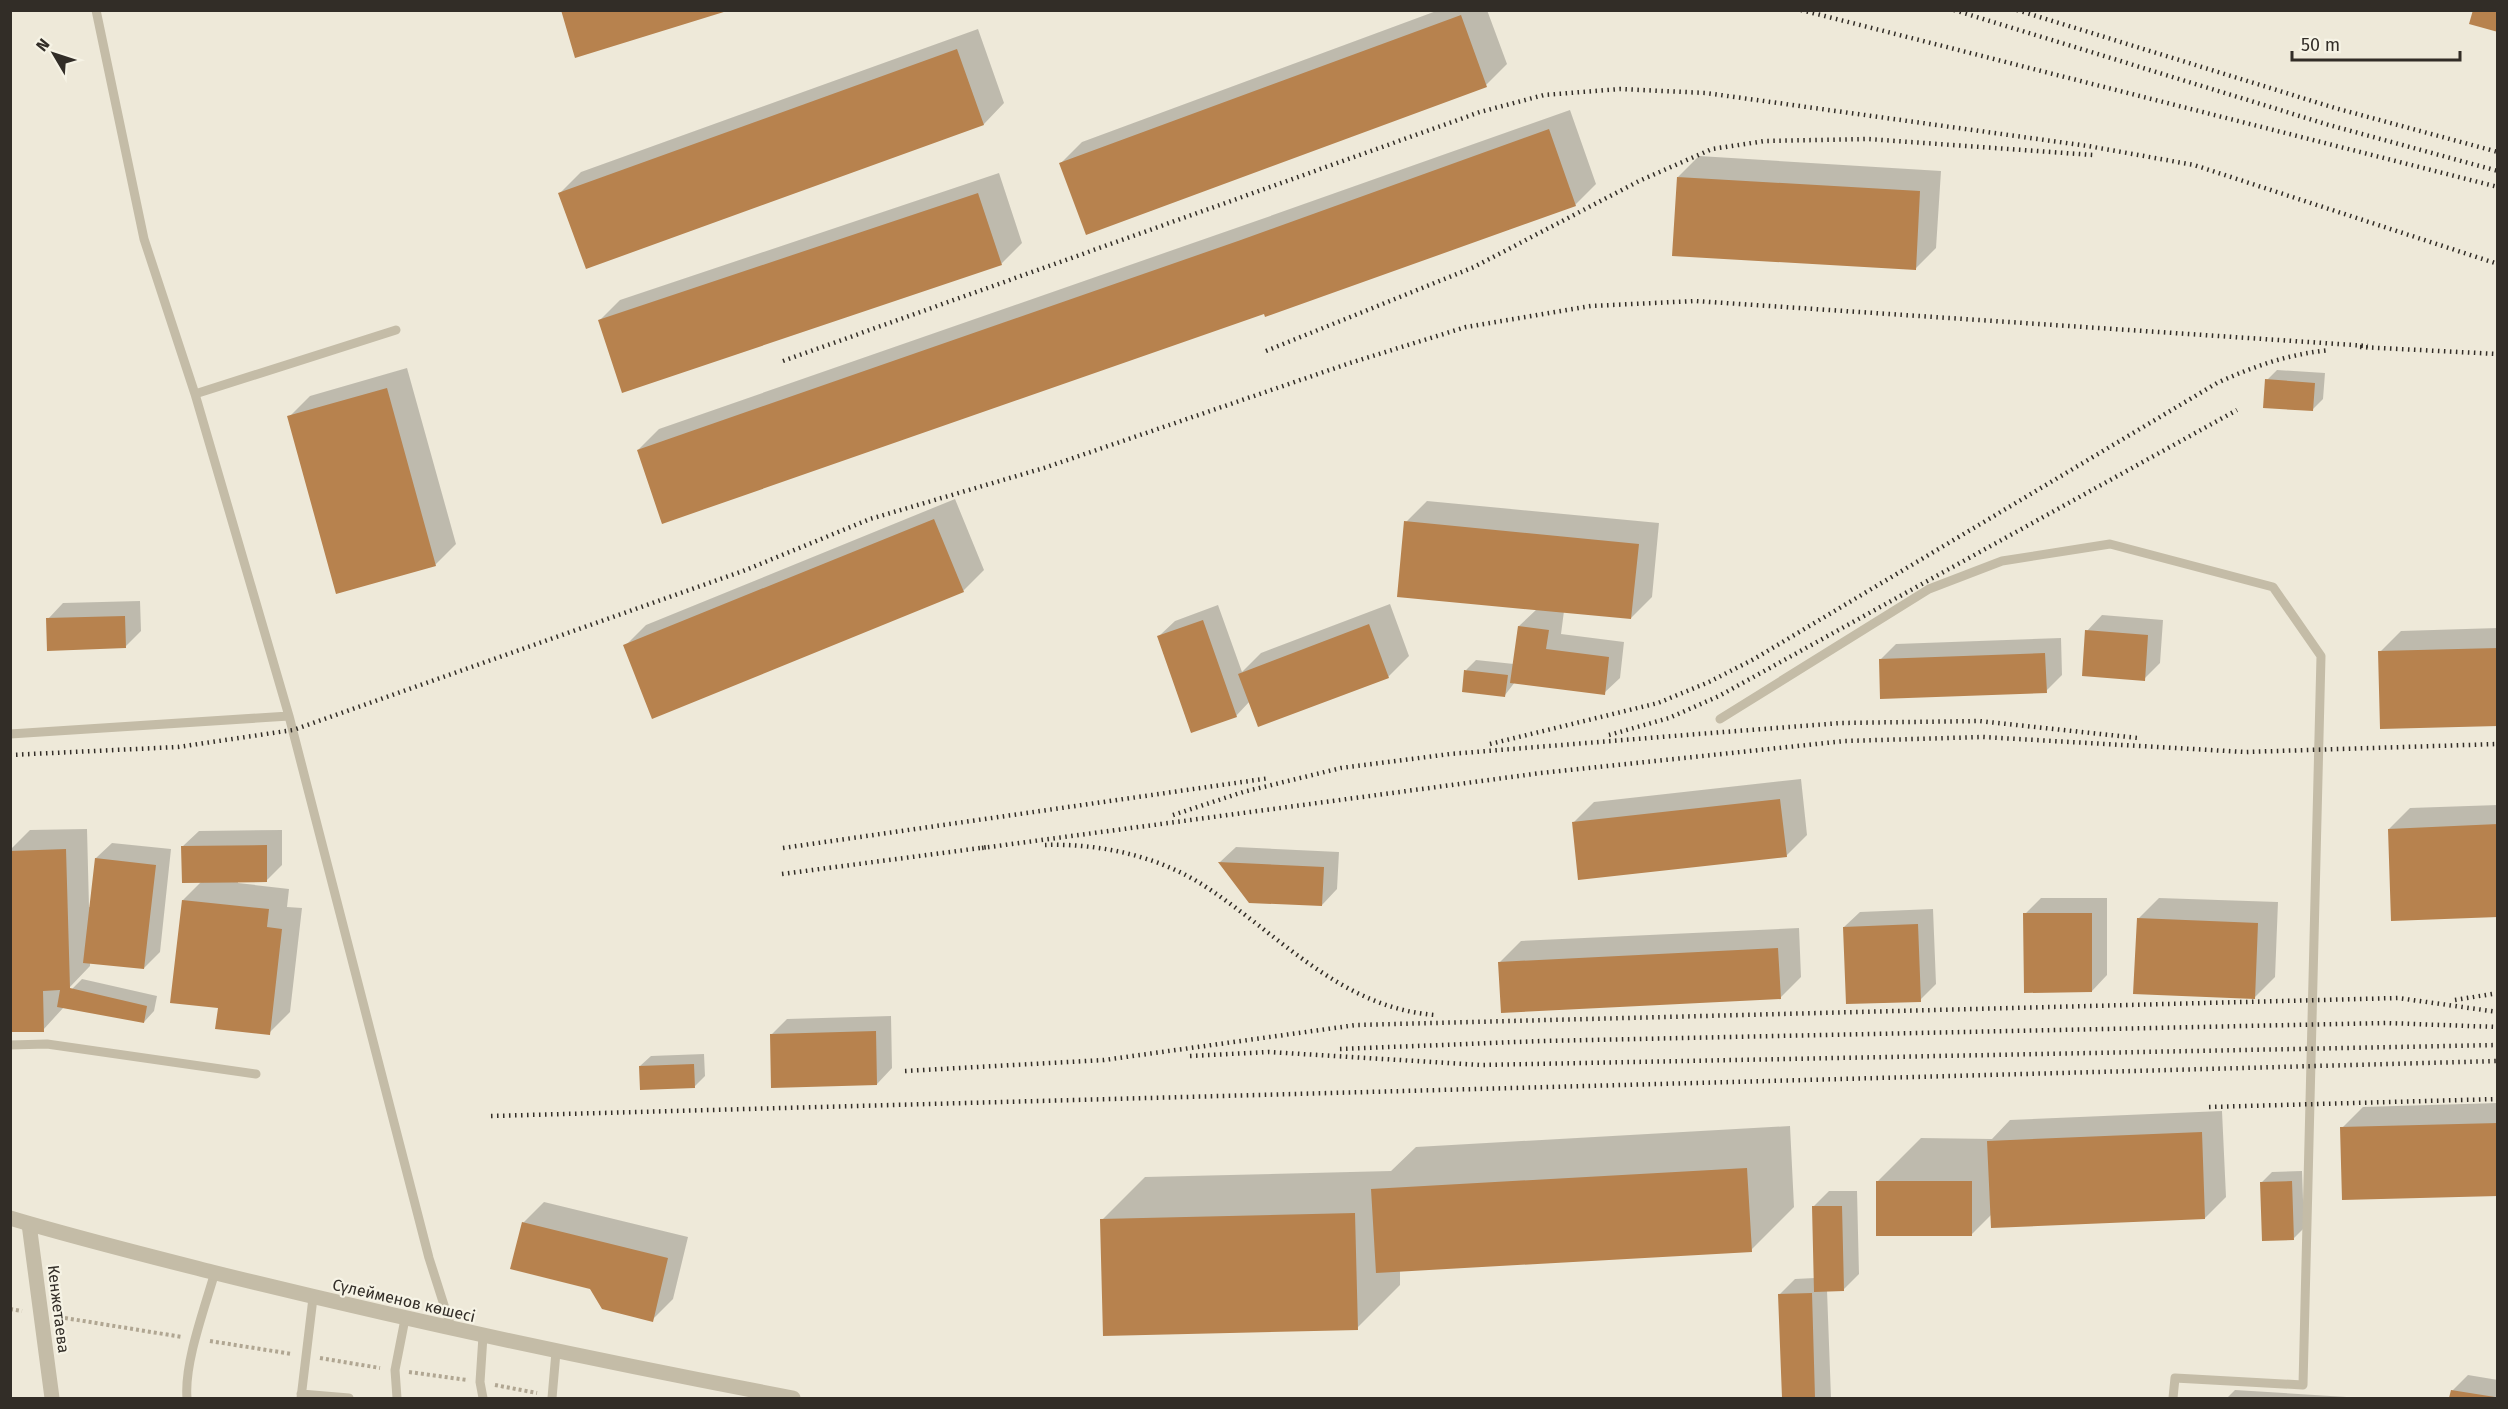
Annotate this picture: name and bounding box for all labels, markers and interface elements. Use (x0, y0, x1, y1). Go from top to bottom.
north arrow (24, 24, 84, 84)
scale bar (2292, 24, 2460, 62)
text: 50 m (2301, 34, 2340, 56)
text: N (32, 35, 53, 55)
street label: Кенжетаева (44, 1264, 73, 1354)
street label: Сүлейменов көшесі (331, 1275, 477, 1326)

